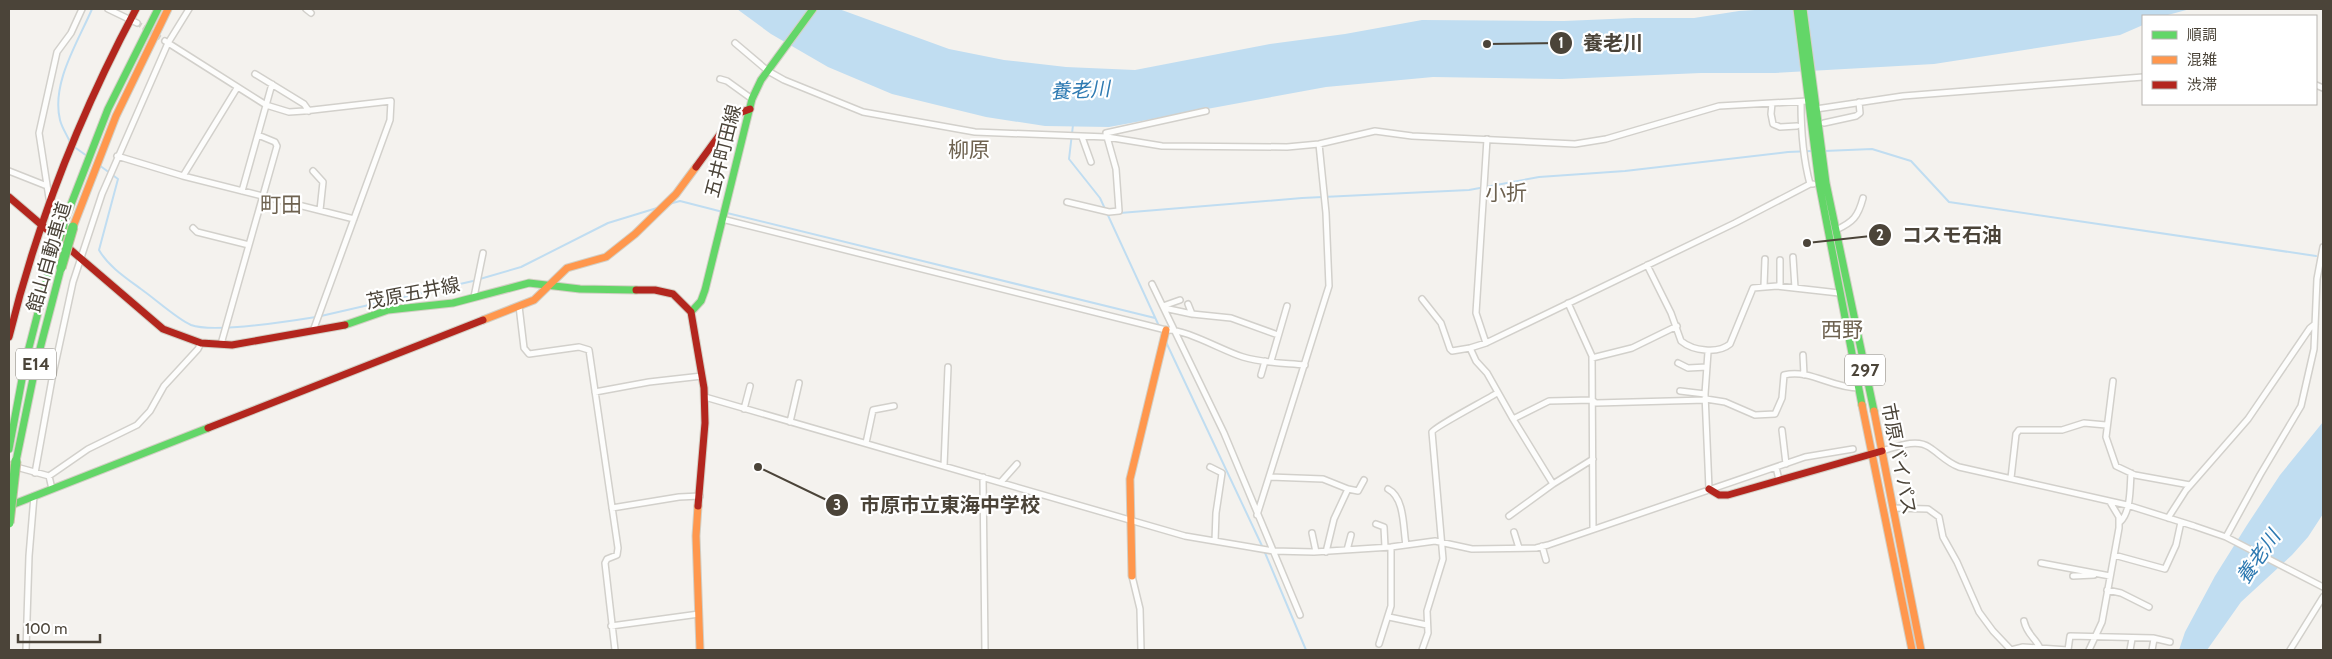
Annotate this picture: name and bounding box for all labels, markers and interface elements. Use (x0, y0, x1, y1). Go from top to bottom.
legend (2142, 15, 2317, 105)
callout: 養老川 (1548, 26, 1653, 61)
text: 順調 (2187, 26, 2217, 44)
text: 養老川 (1583, 31, 1643, 55)
text: 1 (1558, 34, 1564, 52)
text: 混雑 (2187, 51, 2217, 69)
water label: 養老川 (1049, 76, 1113, 104)
text: 渋滞 (2187, 76, 2217, 94)
street label: 五井町田線 (700, 102, 746, 200)
district label: 柳原 (948, 137, 990, 162)
district label: 小折 (1485, 180, 1527, 205)
district label: 町田 (260, 192, 302, 217)
street label: 館山自動車道 (22, 199, 76, 315)
callout: コスモ石油 (1867, 217, 2012, 252)
text: コスモ石油 (1902, 223, 2002, 247)
text: 2 (1876, 226, 1884, 244)
street label: 茂原五井線 (364, 273, 462, 313)
district label: 西野 (1821, 317, 1863, 342)
road number: E14 (16, 348, 56, 379)
road number: 297 (1845, 354, 1885, 386)
street label: 市原バイパス (1877, 401, 1921, 517)
callout: 市原市立東海中学校 (825, 487, 1050, 522)
text: 市原市立東海中学校 (860, 493, 1040, 517)
text: 3 (833, 496, 841, 514)
water label: 養老川 (2231, 524, 2286, 588)
scale bar (18, 612, 100, 644)
text: 100 m (25, 620, 67, 638)

